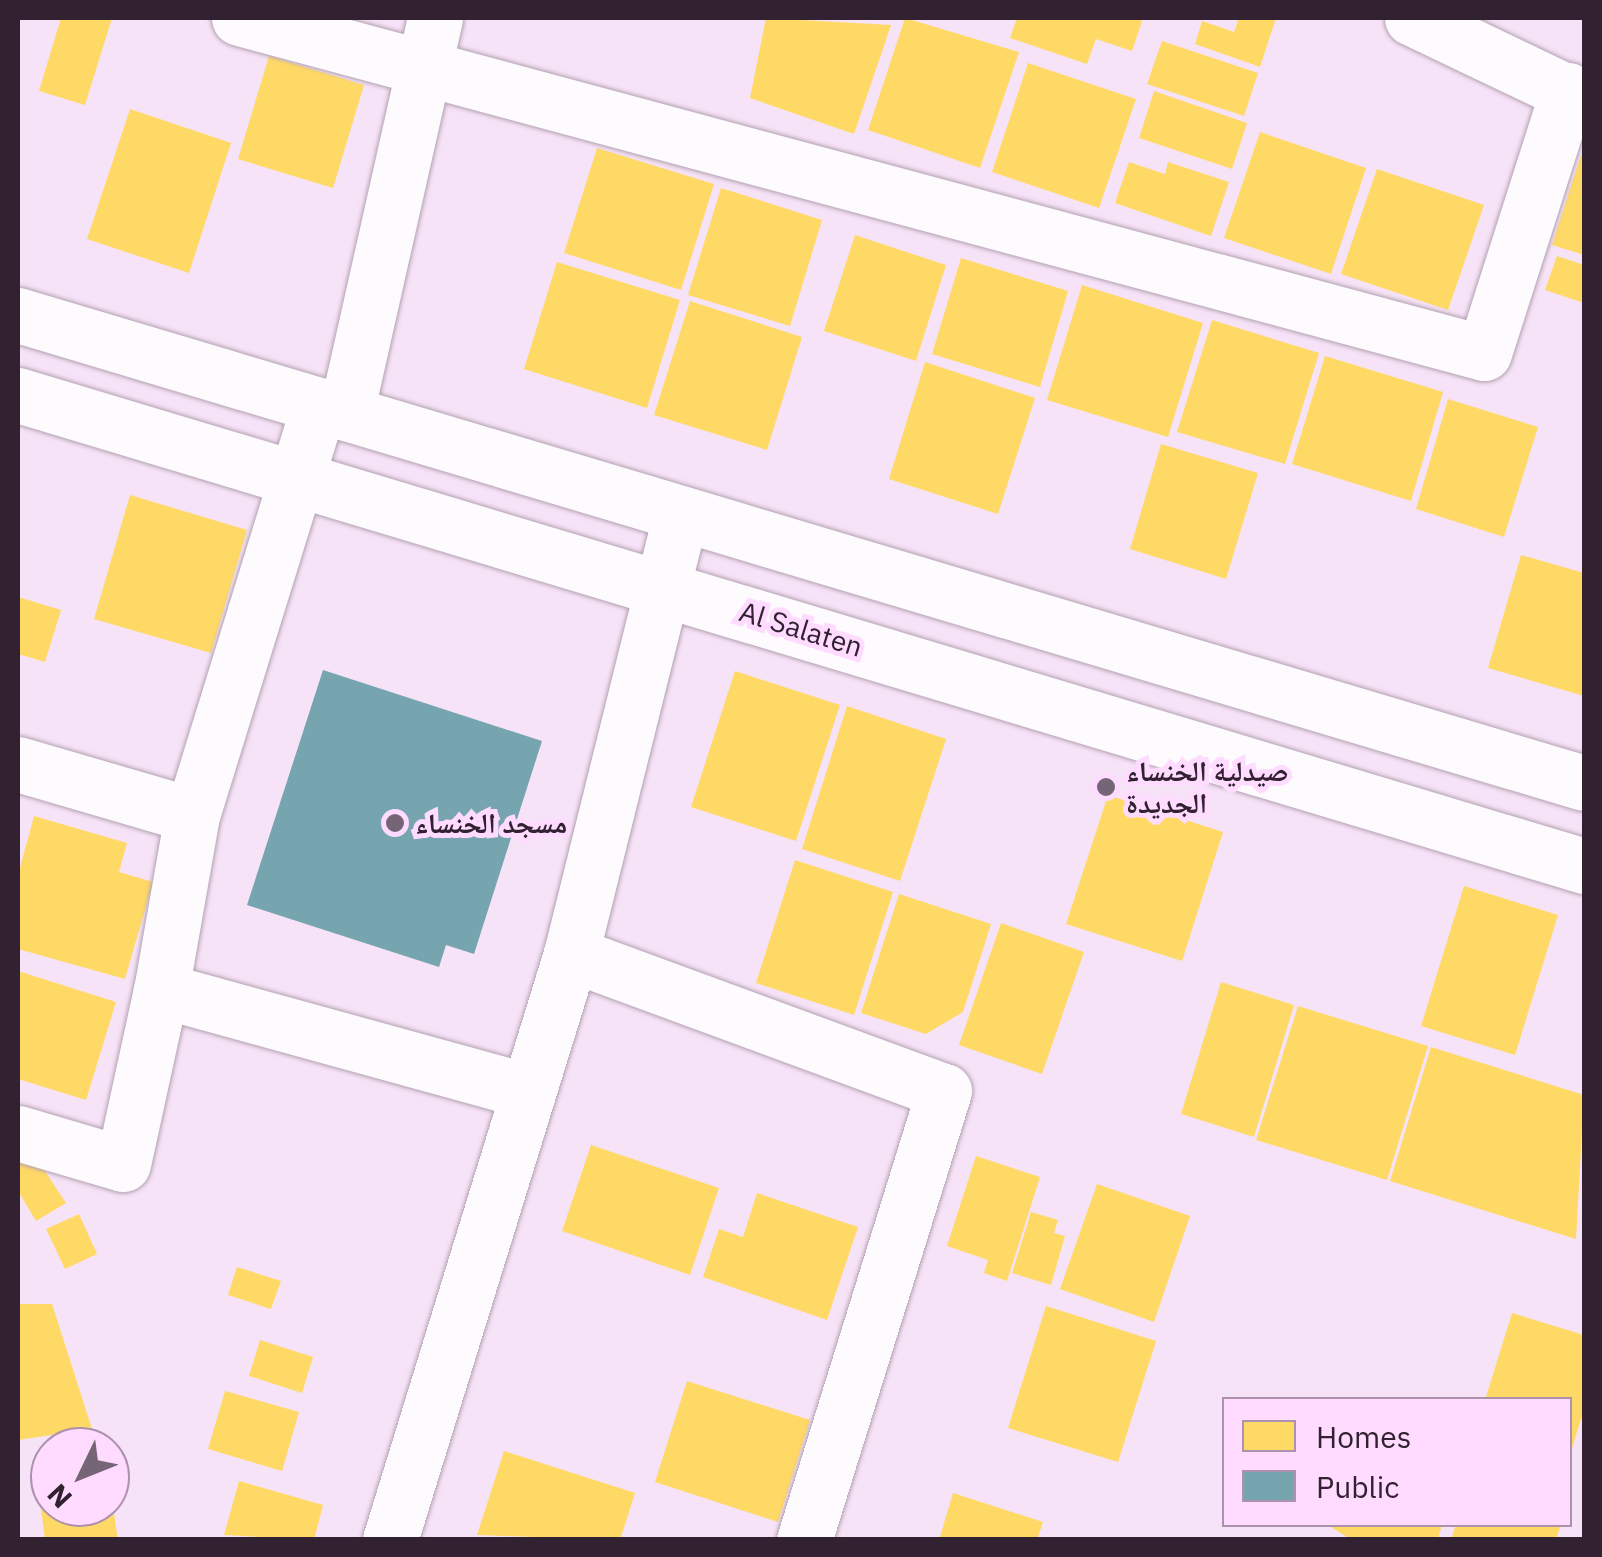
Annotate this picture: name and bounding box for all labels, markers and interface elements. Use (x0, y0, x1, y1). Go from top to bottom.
street label: Al Salaten (735, 594, 867, 664)
place label: صيدلية الخنساء الجديدة (1126, 754, 1289, 820)
marker: صيدلية الخنساء الجديدة (1095, 776, 1117, 798)
place label: مسجد الخنساء (415, 806, 567, 840)
marker: مسجد الخنساء (384, 812, 406, 834)
legend (1222, 1397, 1572, 1527)
text: Homes (1316, 1417, 1411, 1456)
north arrow (30, 1427, 130, 1527)
text: Public (1316, 1467, 1399, 1506)
text: N (39, 1476, 80, 1516)

